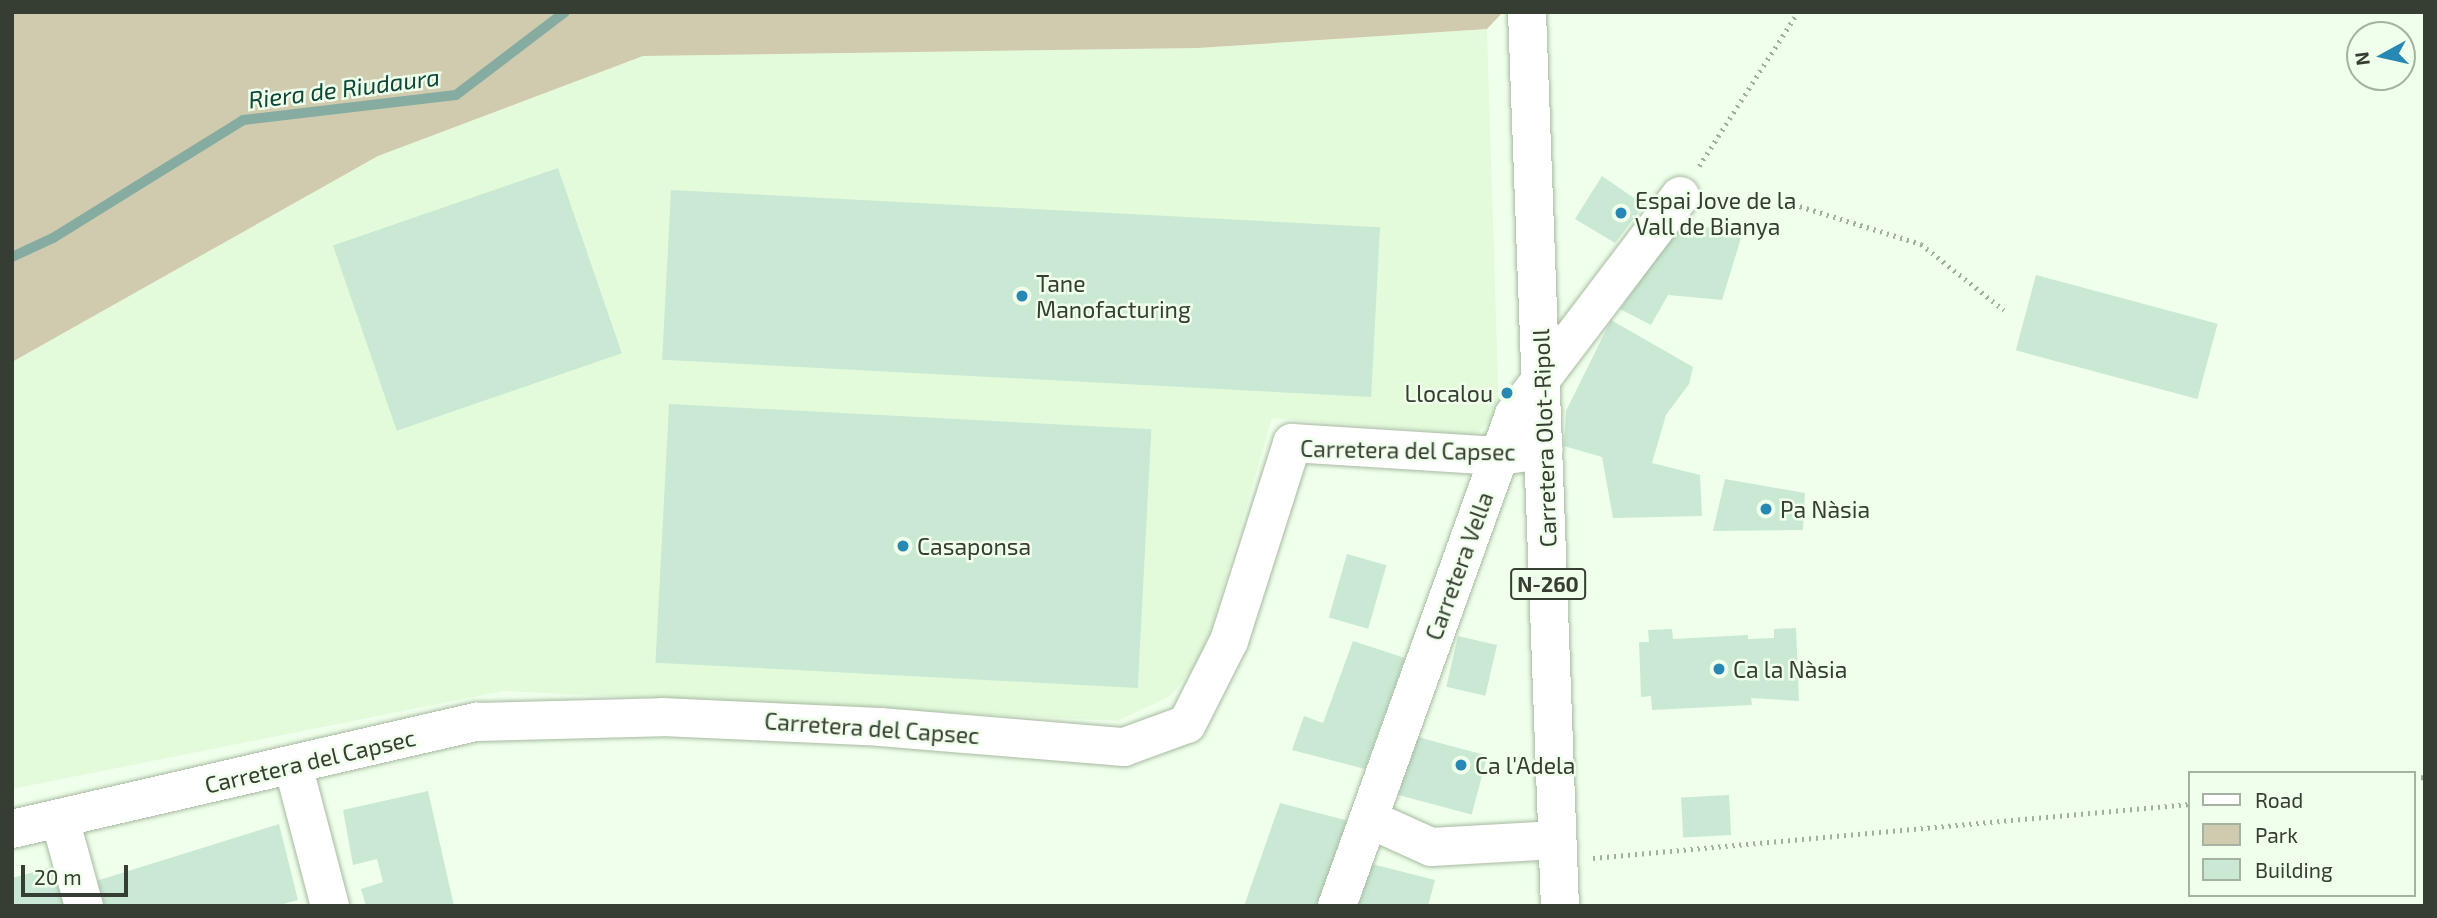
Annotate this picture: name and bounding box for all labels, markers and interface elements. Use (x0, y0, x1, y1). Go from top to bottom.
north arrow (2346, 21, 2416, 91)
text: N (2349, 50, 2374, 67)
water label: Riera de Riudaura (247, 62, 441, 114)
place label: Espai Jove de la Vall de Bianya (1635, 186, 1797, 240)
marker: Espai Jove de la Vall de Bianya (1613, 205, 1629, 221)
place label: Tane Manofacturing (1036, 269, 1191, 323)
marker: Tane Manofacturing (1014, 288, 1030, 304)
street label: Carretera Olot-Ripoll (1526, 328, 1562, 548)
place label: Llocalou (1404, 379, 1493, 407)
marker: Llocalou (1499, 385, 1515, 401)
street label: Carretera del Capsec (1300, 434, 1516, 466)
street label: Carretera Vella (1419, 488, 1499, 644)
place label: Pa Nàsia (1780, 495, 1870, 523)
marker: Pa Nàsia (1758, 501, 1774, 517)
place label: Casaponsa (917, 532, 1031, 560)
marker: Casaponsa (895, 538, 911, 554)
road number: N-260 (1510, 566, 1586, 602)
place label: Ca la Nàsia (1733, 655, 1847, 683)
marker: Ca la Nàsia (1711, 661, 1727, 677)
street label: Carretera del Capsec (763, 707, 981, 749)
street label: Carretera del Capsec (202, 723, 418, 799)
place label: Ca l'Adela (1475, 751, 1575, 779)
marker: Ca l'Adela (1453, 757, 1469, 773)
legend (2188, 771, 2416, 897)
text: Road (2255, 787, 2303, 812)
text: Park (2255, 822, 2298, 847)
scale bar (24, 852, 131, 896)
text: Building (2255, 857, 2333, 882)
text: 20 m (34, 864, 82, 889)

